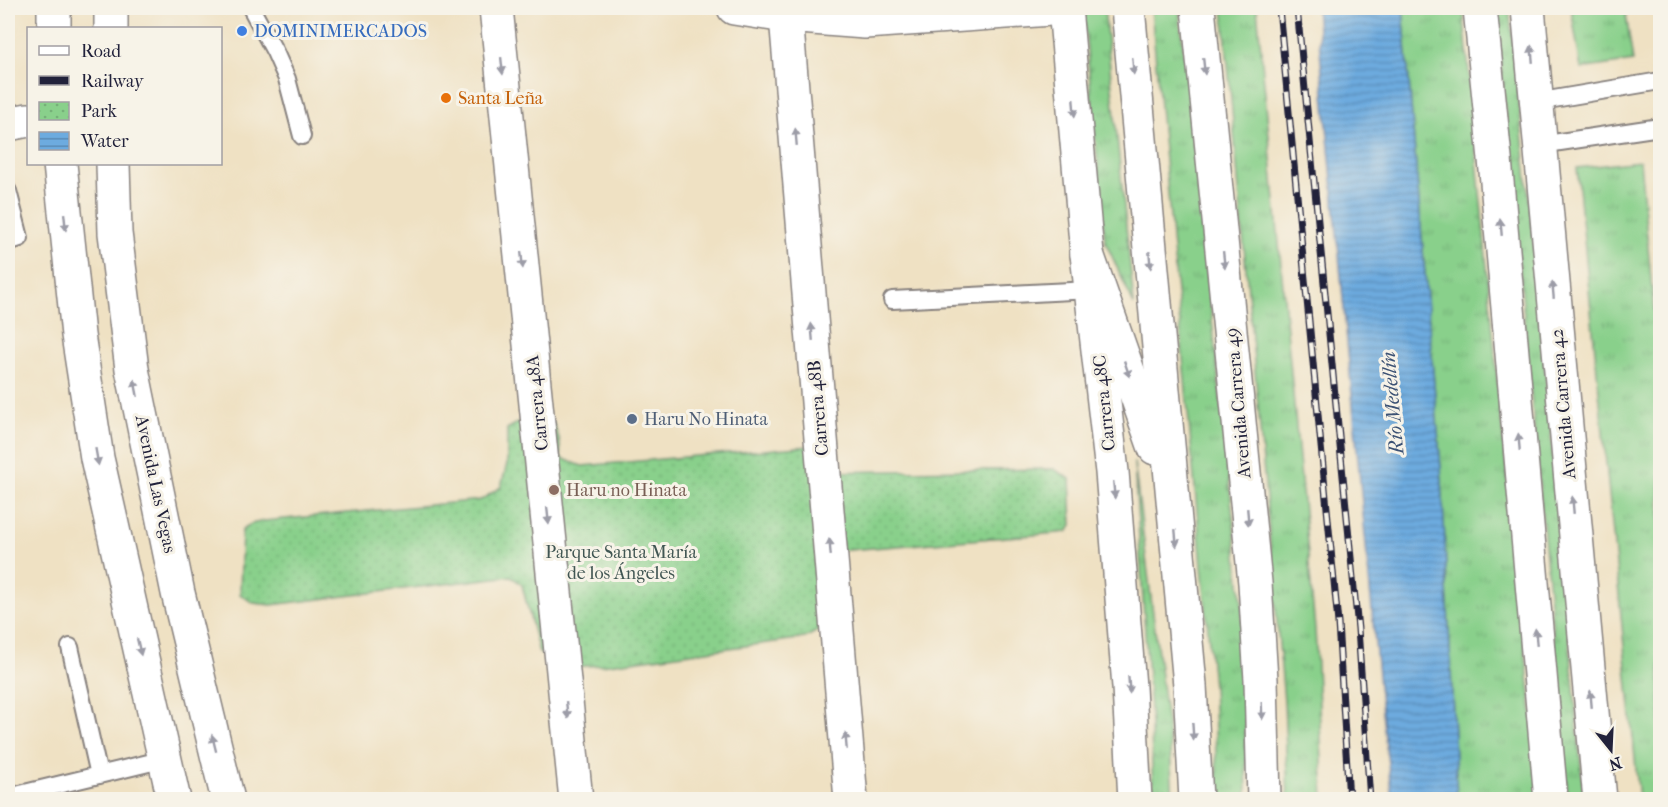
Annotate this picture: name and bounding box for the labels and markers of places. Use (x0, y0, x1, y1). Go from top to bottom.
place label: DOMINIMERCADOS (254, 21, 427, 42)
marker: DOMINIMERCADOS (235, 24, 249, 38)
place label: Santa Leña (458, 88, 544, 109)
marker: Santa Leña (439, 91, 453, 105)
place label: Haru No Hinata (644, 409, 768, 430)
marker: Haru No Hinata (625, 412, 639, 426)
place label: Haru no Hinata (566, 480, 687, 501)
marker: Haru no Hinata (547, 483, 561, 497)

